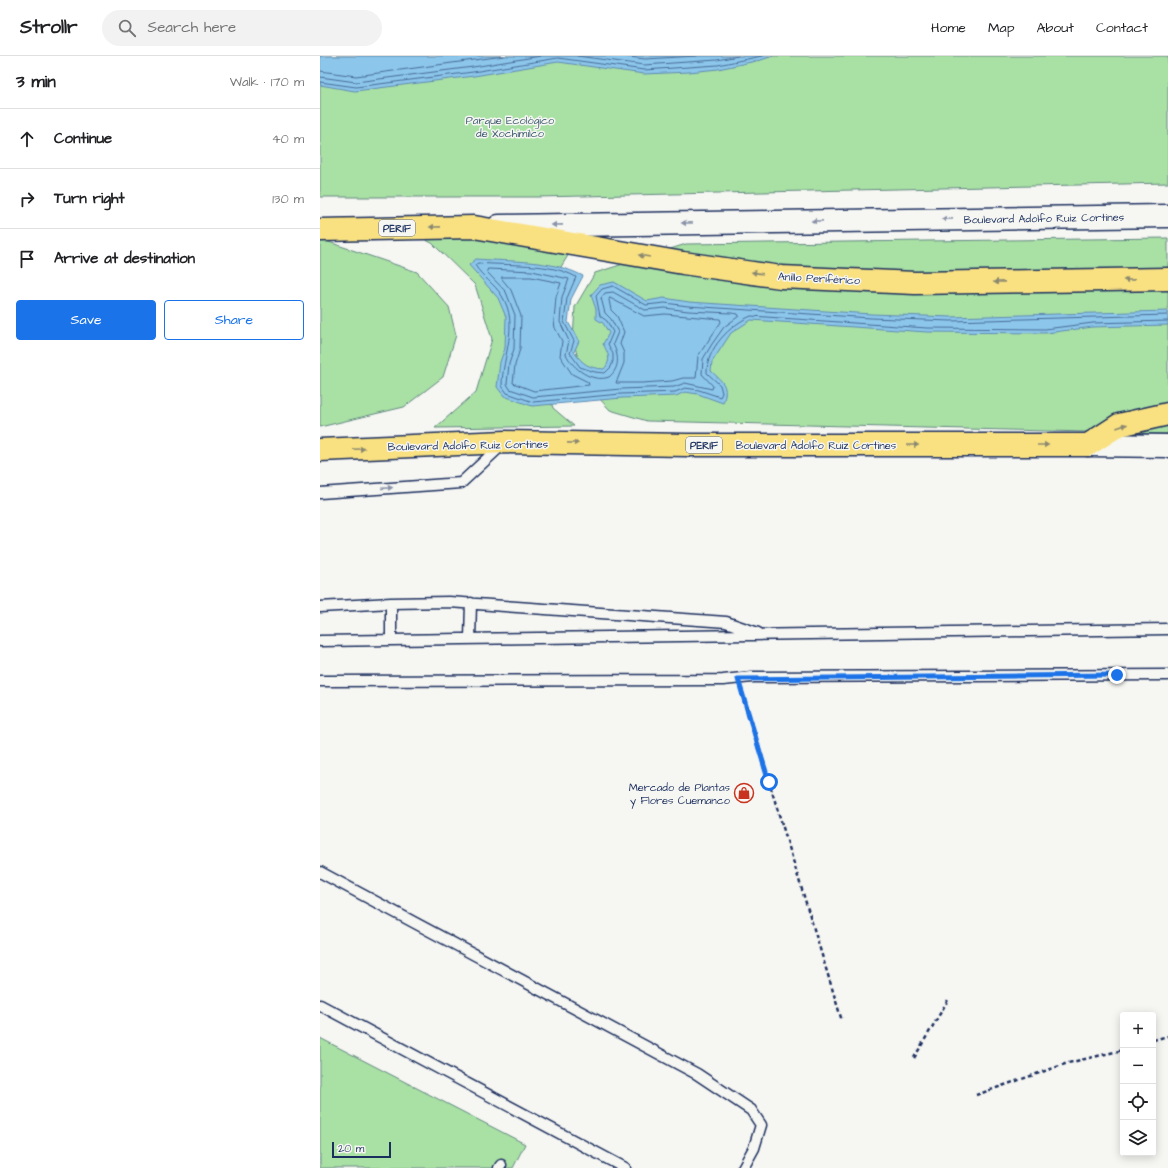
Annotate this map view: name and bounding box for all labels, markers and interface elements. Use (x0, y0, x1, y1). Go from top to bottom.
search box (102, 10, 382, 46)
text: Strollr (20, 14, 78, 41)
icon: search (116, 17, 138, 39)
text: Search here (148, 17, 236, 38)
text: Home (931, 18, 966, 38)
text: Map (988, 18, 1014, 38)
text: About (1036, 18, 1074, 38)
text: Contact (1096, 18, 1148, 38)
text: 3 min (16, 70, 56, 94)
text: Walk · 170 m (230, 73, 304, 91)
park label: Parque Ecológico de Xochimilco (466, 113, 555, 141)
icon: ahead (16, 128, 38, 150)
text: Continue (54, 128, 112, 149)
text: 40 m (272, 130, 304, 148)
icon: right (16, 188, 38, 210)
text: Turn right (54, 188, 125, 209)
text: 130 m (272, 190, 304, 208)
street label: Boulevard Adolfo Ruiz Cortines (964, 210, 1125, 227)
one-way arrow (940, 216, 953, 222)
one-way arrow (811, 218, 823, 225)
road number: PERIF (379, 220, 415, 236)
one-way arrow (680, 220, 693, 226)
one-way arrow (550, 222, 563, 228)
one-way arrow (429, 224, 441, 231)
icon: arrive (16, 248, 38, 270)
text: Arrive at destination (54, 248, 195, 269)
one-way arrow (638, 253, 651, 259)
street label: Anillo Periférico (777, 269, 861, 288)
one-way arrow (751, 270, 763, 276)
one-way arrow (1122, 277, 1135, 283)
one-way arrow (992, 279, 1005, 285)
button: Save (16, 300, 156, 340)
button: Share (164, 300, 304, 340)
one-way arrow (1116, 422, 1128, 428)
street label: Boulevard Adolfo Ruiz Cortines (388, 437, 549, 454)
road number: PERIF (686, 437, 722, 453)
street label: Boulevard Adolfo Ruiz Cortines (736, 438, 897, 453)
one-way arrow (567, 440, 580, 446)
one-way arrow (907, 442, 920, 448)
one-way arrow (1037, 442, 1050, 448)
one-way arrow (353, 445, 365, 452)
one-way arrow (381, 485, 393, 492)
route end (1108, 666, 1126, 684)
route start (760, 773, 778, 791)
place label: Mercado de Plantas y Flores Cuemanco (629, 780, 731, 809)
shop icon: Mercado de Plantas y Flores Cuemanco (733, 782, 755, 804)
map controls (1120, 1012, 1156, 1156)
button: + (1120, 1012, 1156, 1048)
button: − (1120, 1048, 1156, 1084)
button: locate (1120, 1084, 1156, 1120)
button: layers (1120, 1120, 1156, 1156)
scale bar (332, 1140, 391, 1159)
text: 20 m (338, 1141, 364, 1156)

